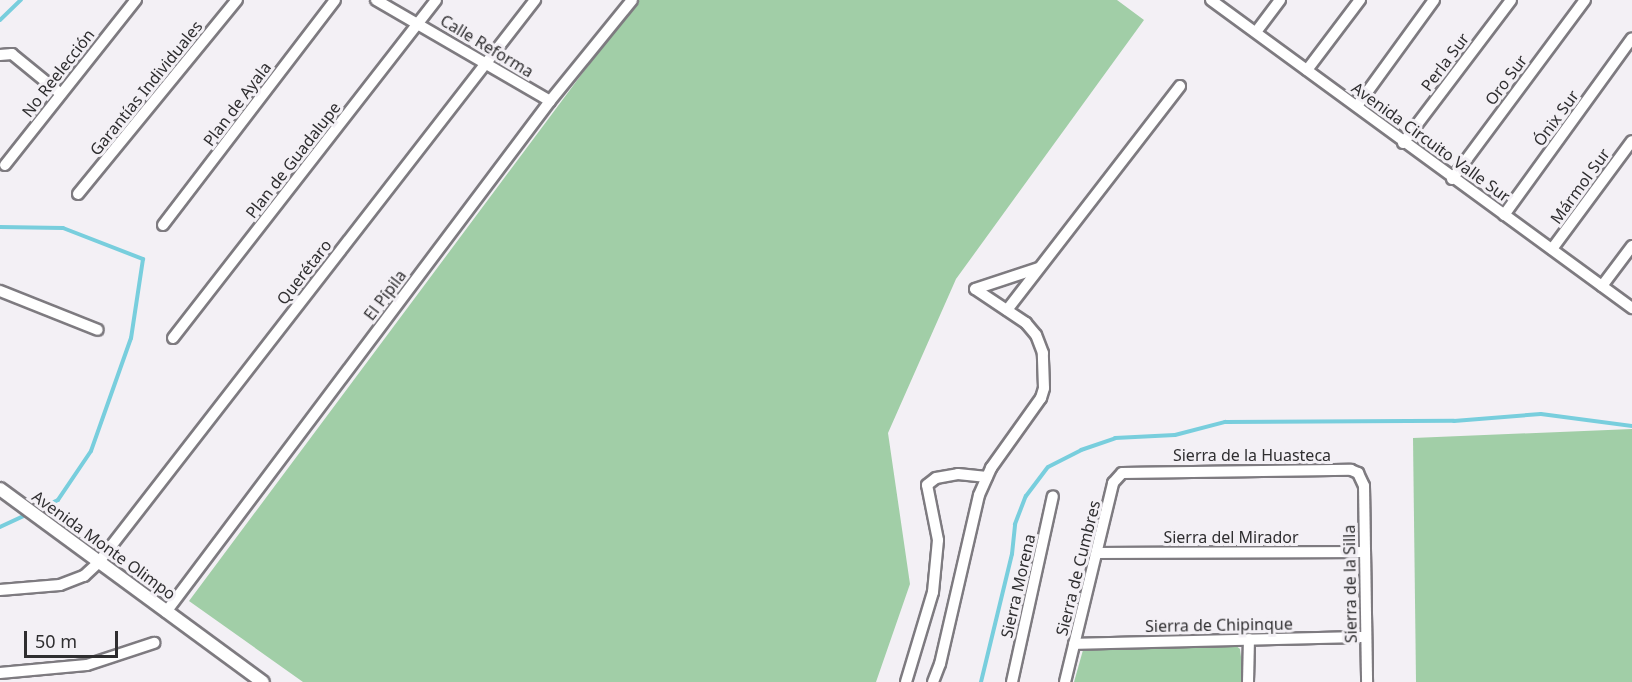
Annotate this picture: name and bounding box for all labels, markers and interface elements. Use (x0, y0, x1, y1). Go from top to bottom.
street label: Calle Reforma (437, 11, 537, 81)
street label: Garantías Individuales (86, 17, 206, 159)
street label: No Reelección (18, 25, 98, 121)
street label: Perla Sur (1417, 29, 1473, 95)
street label: Oro Sur (1481, 51, 1531, 109)
street label: Plan de Ayala (199, 58, 275, 150)
street label: Avenida Circuito Valle Sur (1348, 78, 1514, 206)
street label: Ónix Sur (1529, 86, 1583, 150)
street label: Plan de Guadalupe (242, 98, 344, 222)
street label: Mármol Sur (1546, 145, 1614, 227)
street label: Querétaro (273, 236, 335, 308)
street label: El Pípila (360, 266, 410, 324)
street label: Sierra de la Huasteca (1173, 445, 1331, 465)
street label: Avenida Monte Olimpo (29, 486, 179, 604)
street label: Sierra de Cumbres (1052, 498, 1104, 638)
street label: Sierra de la Silla (1339, 525, 1361, 643)
street label: Sierra del Mirador (1163, 527, 1299, 547)
street label: Sierra Morena (997, 532, 1039, 640)
street label: Sierra de Chipinque (1145, 614, 1293, 636)
scale bar (27, 619, 122, 657)
text: 50 m (35, 629, 77, 653)

